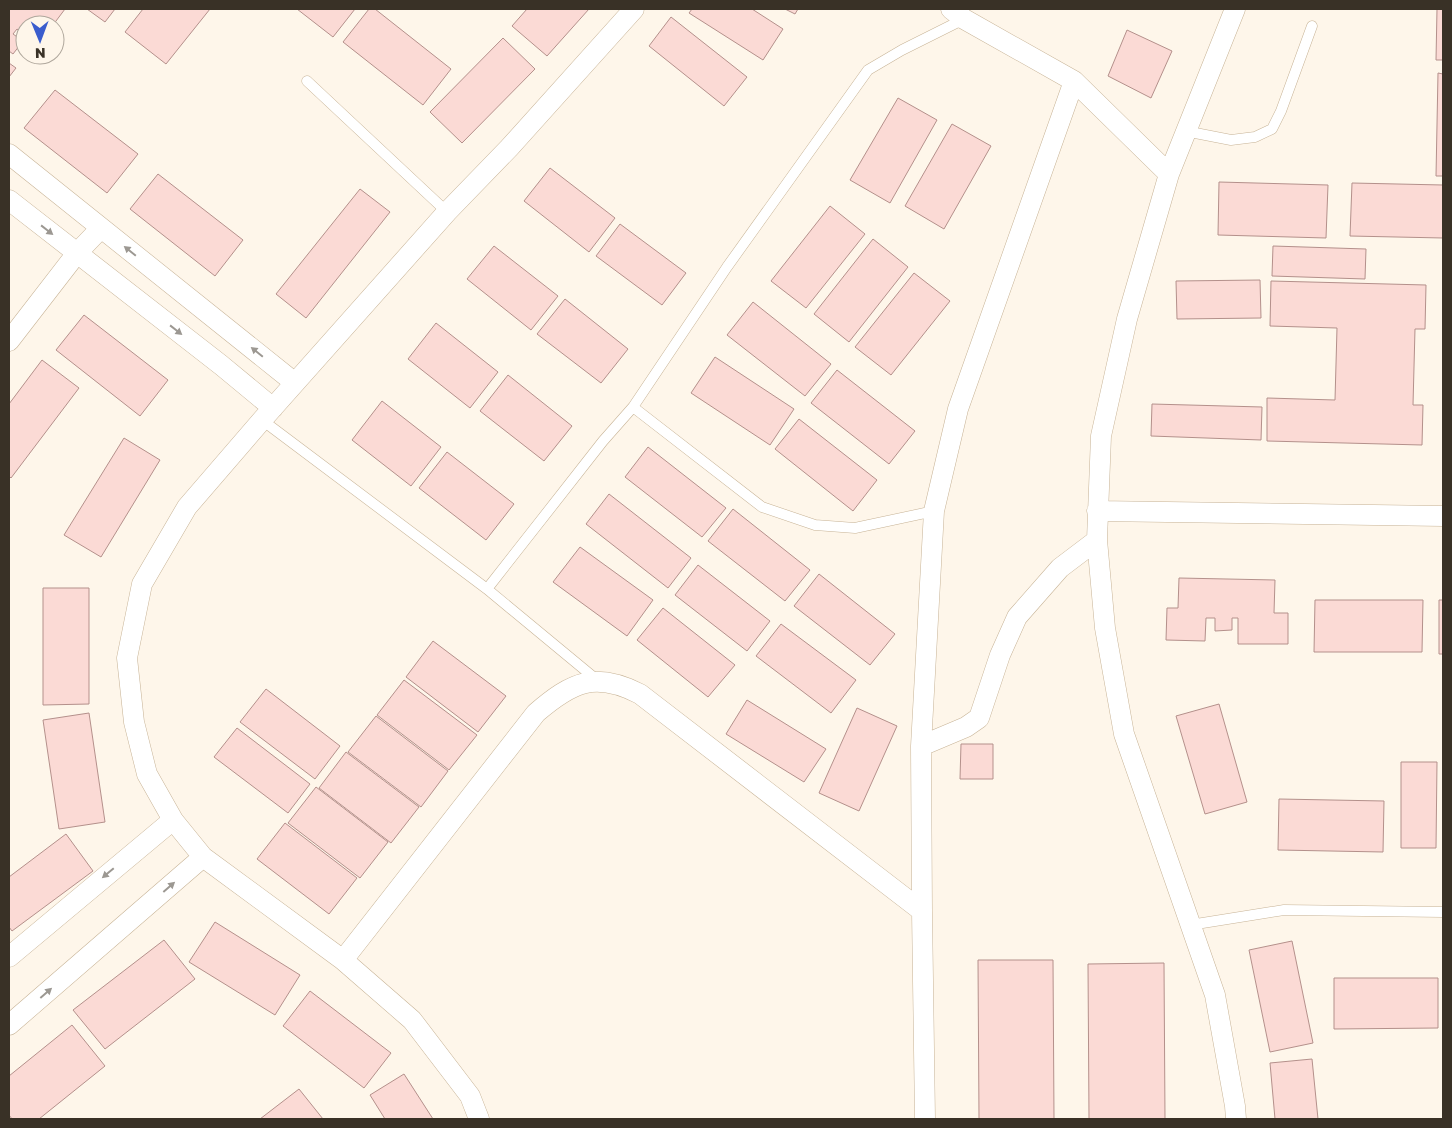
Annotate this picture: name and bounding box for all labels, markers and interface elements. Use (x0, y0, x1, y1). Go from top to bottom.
north arrow (15, 15, 65, 65)
text: N (35, 45, 46, 62)
one-way arrow (40, 225, 54, 235)
one-way arrow (123, 246, 137, 256)
one-way arrow (169, 324, 182, 335)
one-way arrow (251, 347, 264, 358)
one-way arrow (102, 868, 115, 879)
one-way arrow (162, 882, 175, 893)
one-way arrow (39, 988, 52, 999)

